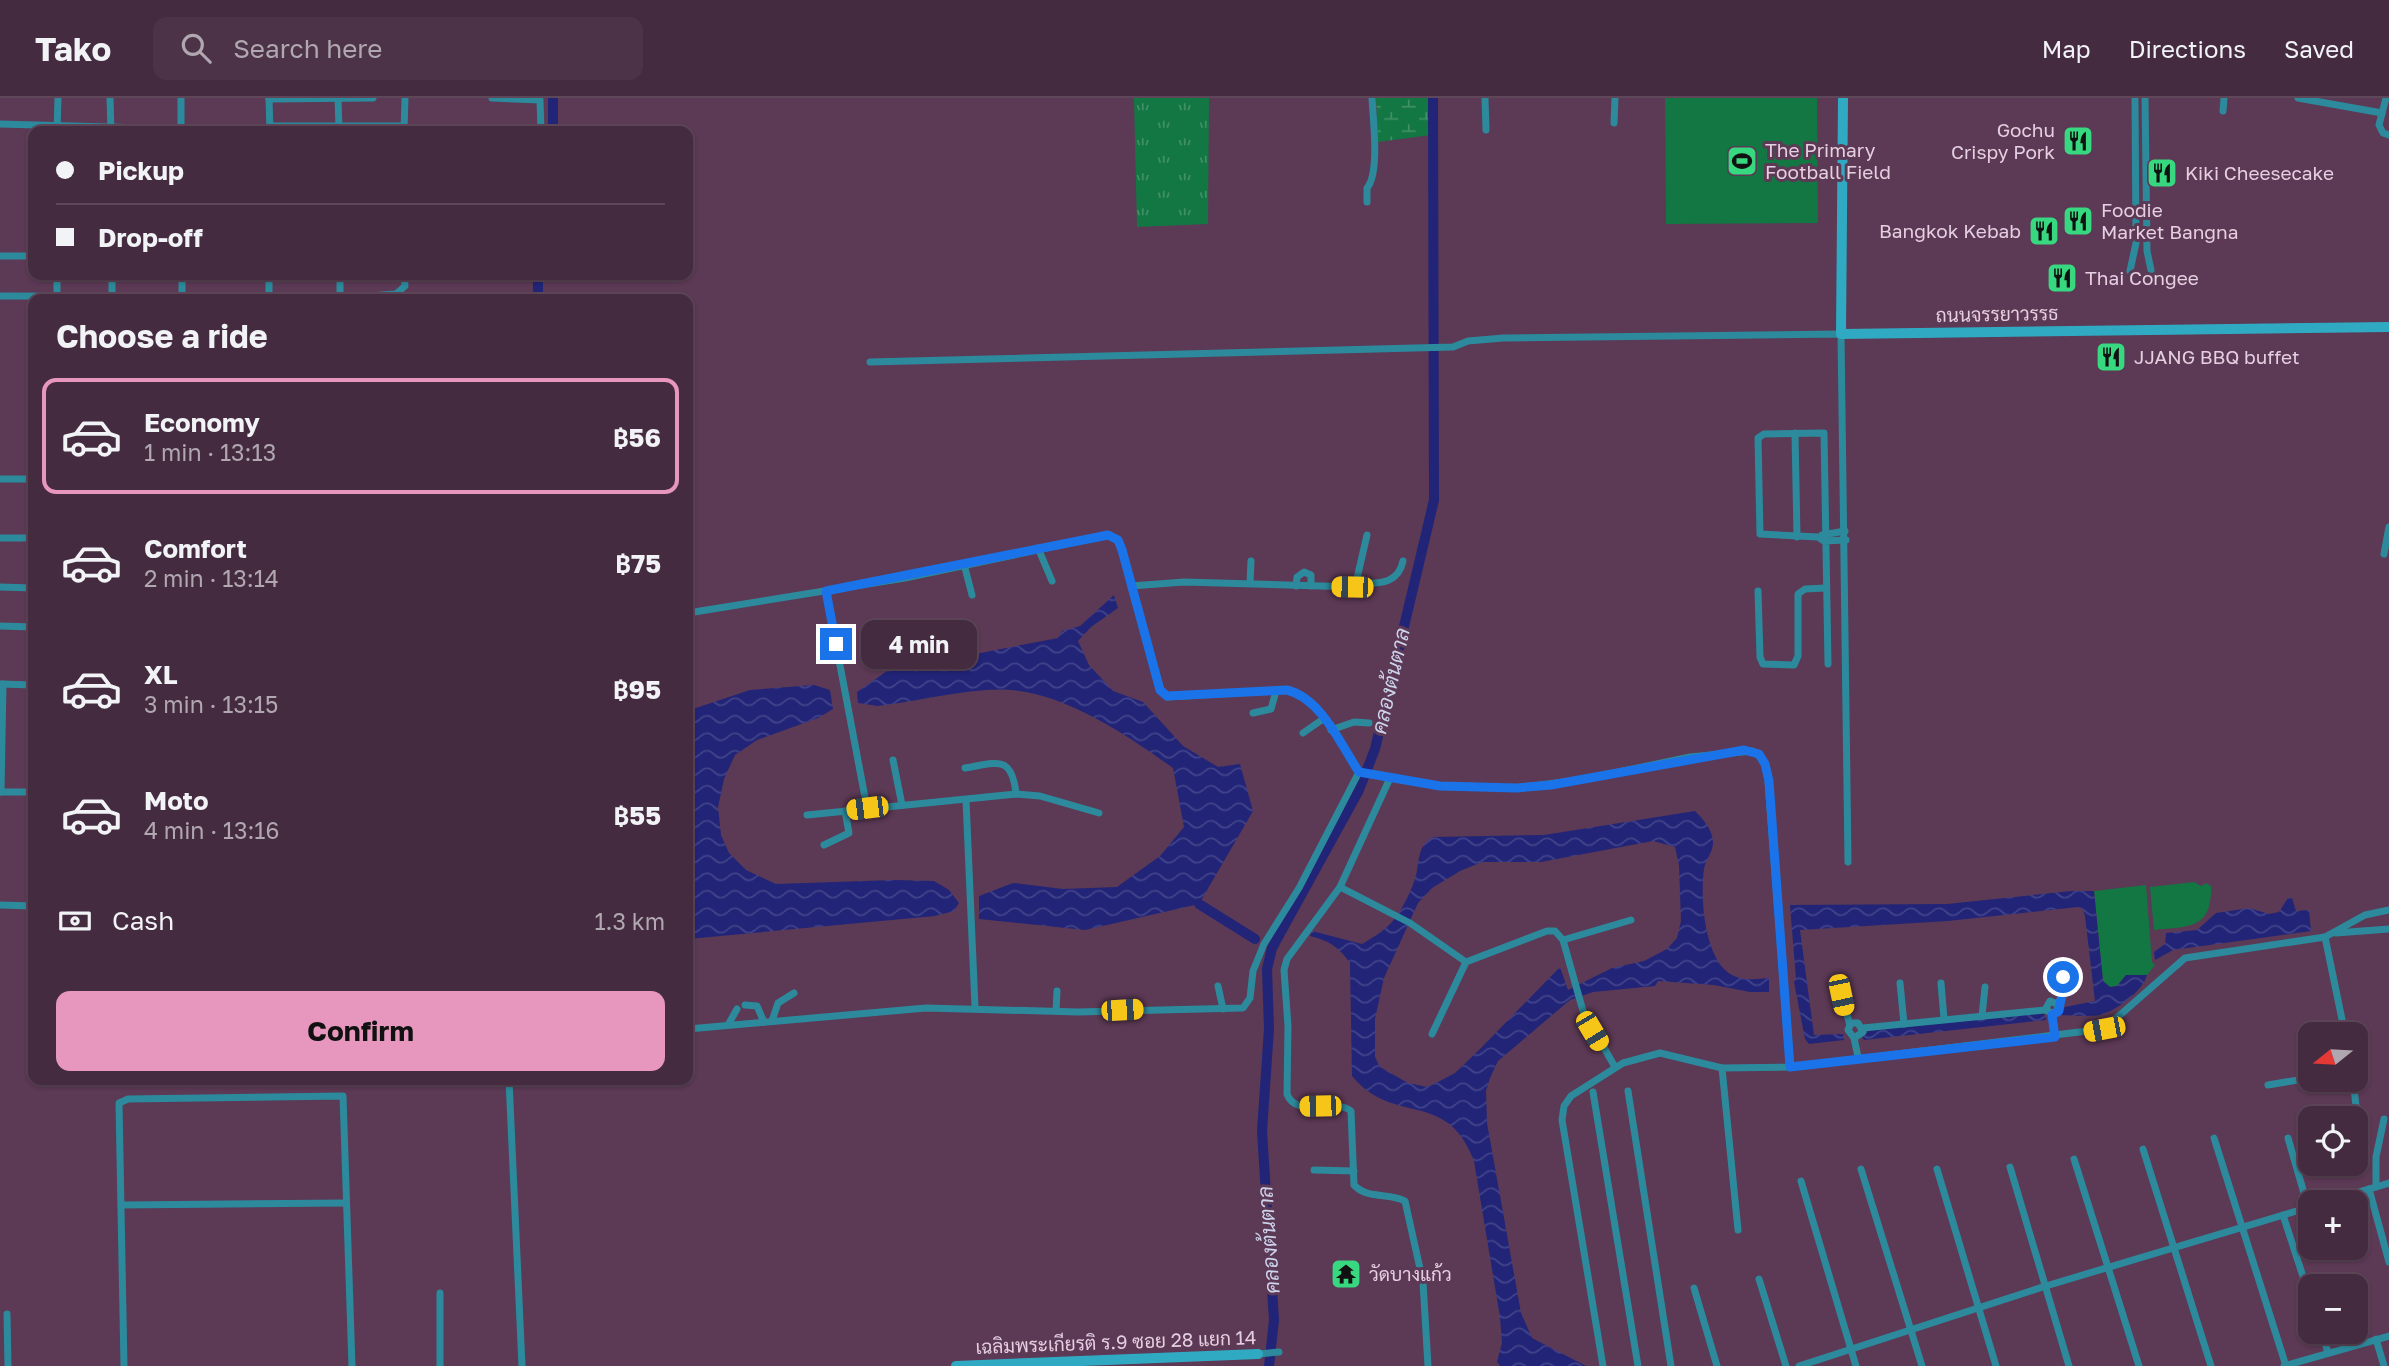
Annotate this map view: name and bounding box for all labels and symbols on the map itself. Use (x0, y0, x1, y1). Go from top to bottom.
place label: Gochu Crispy Pork (1951, 118, 2055, 163)
restaurant icon: Gochu Crispy Pork (2061, 124, 2095, 158)
place label: The Primary Football Field (1765, 138, 1891, 183)
sports icon: The Primary Football Field (1725, 144, 1759, 178)
restaurant icon: Kiki Cheesecake (2145, 156, 2179, 190)
place label: Kiki Cheesecake (2185, 161, 2334, 184)
place label: Foodie Market Bangna (2101, 198, 2238, 243)
restaurant icon: Foodie Market Bangna (2061, 204, 2095, 238)
restaurant icon: Bangkok Kebab (2027, 214, 2061, 248)
place label: Bangkok Kebab (1879, 219, 2021, 242)
restaurant icon: Thai Congee (2045, 261, 2079, 295)
place label: Thai Congee (2085, 266, 2199, 289)
street label: ถนนจรรยาวรรธ (1935, 301, 2059, 326)
restaurant icon: JJANG BBQ buffet (2094, 340, 2128, 374)
place label: JJANG BBQ buffet (2134, 345, 2300, 368)
car (1331, 576, 1374, 598)
callout: 4 min (860, 620, 976, 668)
water label: คลองต้นตาล (1365, 625, 1415, 736)
route end (820, 628, 852, 660)
car (845, 795, 890, 821)
route start (2047, 961, 2079, 993)
car (1827, 972, 1856, 1018)
car (1101, 998, 1144, 1022)
car (1573, 1008, 1612, 1054)
car (2082, 1015, 2127, 1043)
north arrow (2298, 1022, 2368, 1092)
car (1299, 1095, 1342, 1117)
water label: คลองต้นตาล (1251, 1185, 1285, 1295)
temple icon: วัดบางแก้ว (1329, 1257, 1363, 1291)
place label: วัดบางแก้ว (1369, 1262, 1452, 1285)
street label: เฉลิมพระเกียรติ ร.9 ซอย 28 แยก 14 (975, 1325, 1257, 1358)

